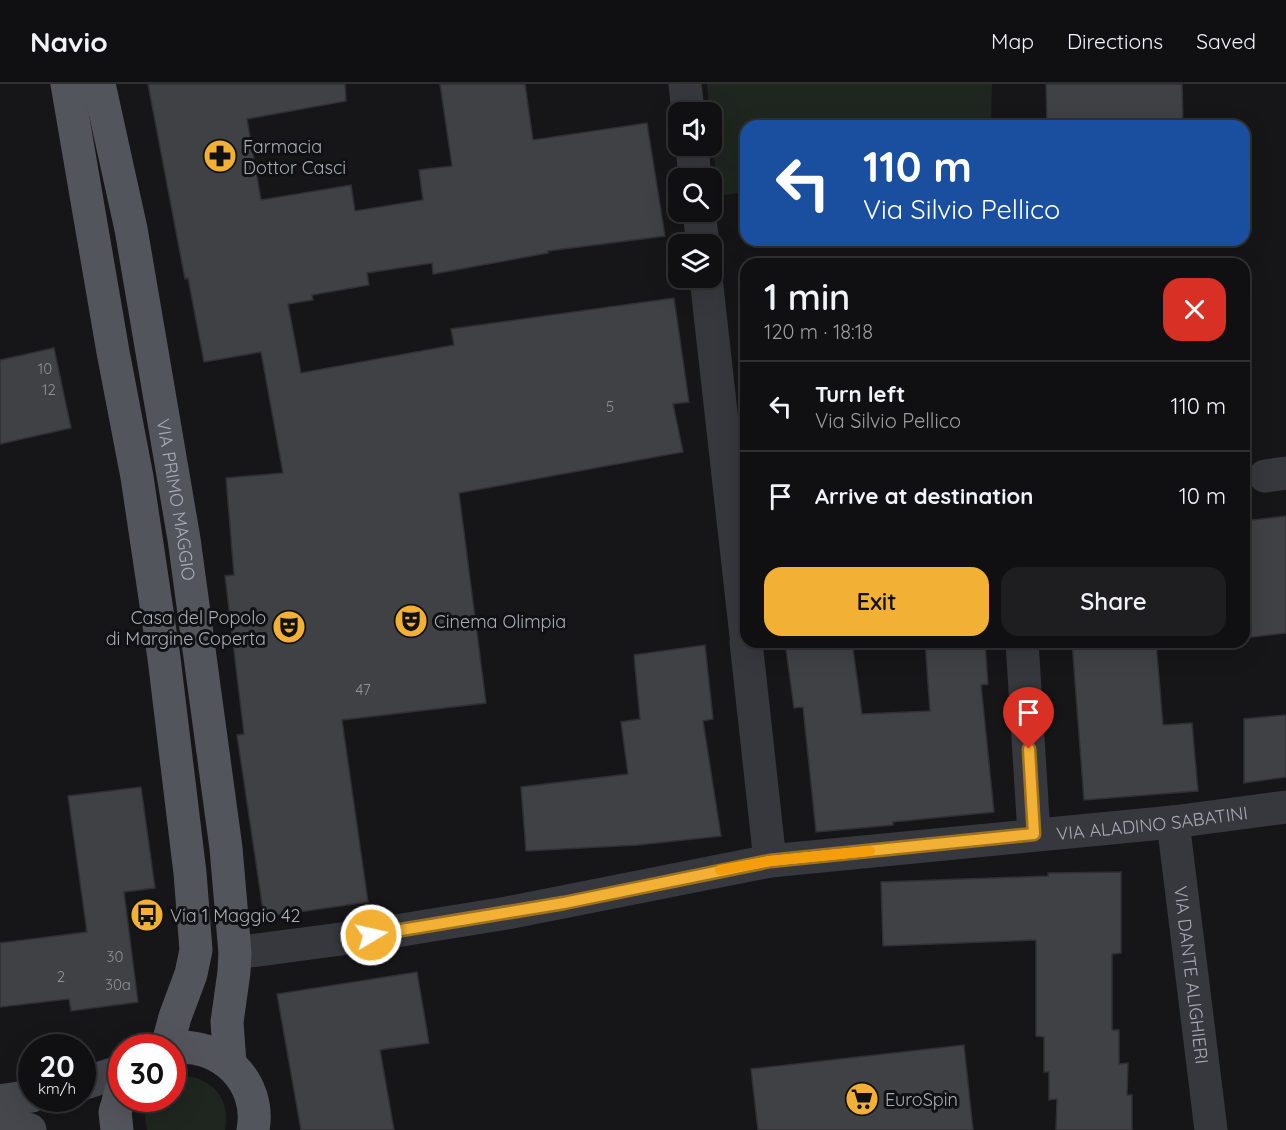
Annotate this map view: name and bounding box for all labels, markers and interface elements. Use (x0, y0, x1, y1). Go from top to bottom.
text: Navio (30, 24, 108, 59)
text: Map (991, 28, 1034, 54)
text: Directions (1067, 28, 1163, 54)
text: Saved (1196, 28, 1256, 54)
map controls (668, 102, 722, 288)
button: sound (668, 102, 722, 156)
place label: Farmacia Dottor Casci (243, 135, 346, 179)
pharmacy icon: Farmacia Dottor Casci (202, 138, 238, 174)
text: 110 m (863, 140, 972, 193)
icon: left (764, 144, 842, 222)
button: search (668, 168, 722, 222)
text: Via Silvio Pellico (863, 192, 1060, 226)
button: layers (668, 234, 722, 288)
text: 1 min (764, 274, 850, 319)
button: close (1163, 278, 1226, 341)
text: 120 m · 18:18 (764, 319, 873, 344)
house number: 10 (38, 359, 52, 378)
house number: 12 (42, 380, 56, 399)
text: Turn left (815, 380, 905, 408)
icon: left (764, 390, 797, 423)
text: 110 m (1171, 392, 1226, 420)
house number: 5 (606, 397, 614, 416)
text: Via Silvio Pellico (815, 408, 961, 433)
street label: VIA PRIMO MAGGIO (152, 417, 201, 582)
icon: arrive (764, 480, 797, 513)
text: Arrive at destination (815, 482, 1033, 510)
text: 10 m (1179, 482, 1226, 510)
button: Exit (764, 567, 989, 636)
button: Share (1001, 567, 1226, 636)
theatre icon: Cinema Olimpia (393, 603, 429, 639)
place label: Casa del Popolo di Margine Coperta (106, 606, 266, 650)
theatre icon: Casa del Popolo di Margine Coperta (271, 609, 307, 645)
place label: Cinema Olimpia (434, 610, 566, 633)
house number: 47 (355, 680, 371, 699)
pin (1003, 687, 1054, 749)
icon: arrive (1012, 696, 1045, 729)
street label: VIA ALADINO SABATINI (1055, 801, 1249, 845)
street label: VIA DANTE ALIGHIERI (1169, 884, 1214, 1065)
bus stop icon: Via 1 Maggio 42 (129, 897, 165, 933)
position arrow (339, 903, 403, 967)
place label: Via 1 Maggio 42 (170, 904, 301, 927)
house number: 30 (107, 947, 123, 966)
house number: 2 (57, 967, 65, 986)
house number: 30a (105, 975, 131, 994)
speed limit sign: 30 (108, 1034, 186, 1112)
text: 20 (39, 1047, 75, 1085)
text: km/h (38, 1079, 76, 1098)
supermarket icon: EuroSpin (844, 1081, 880, 1117)
place label: EuroSpin (885, 1088, 958, 1111)

